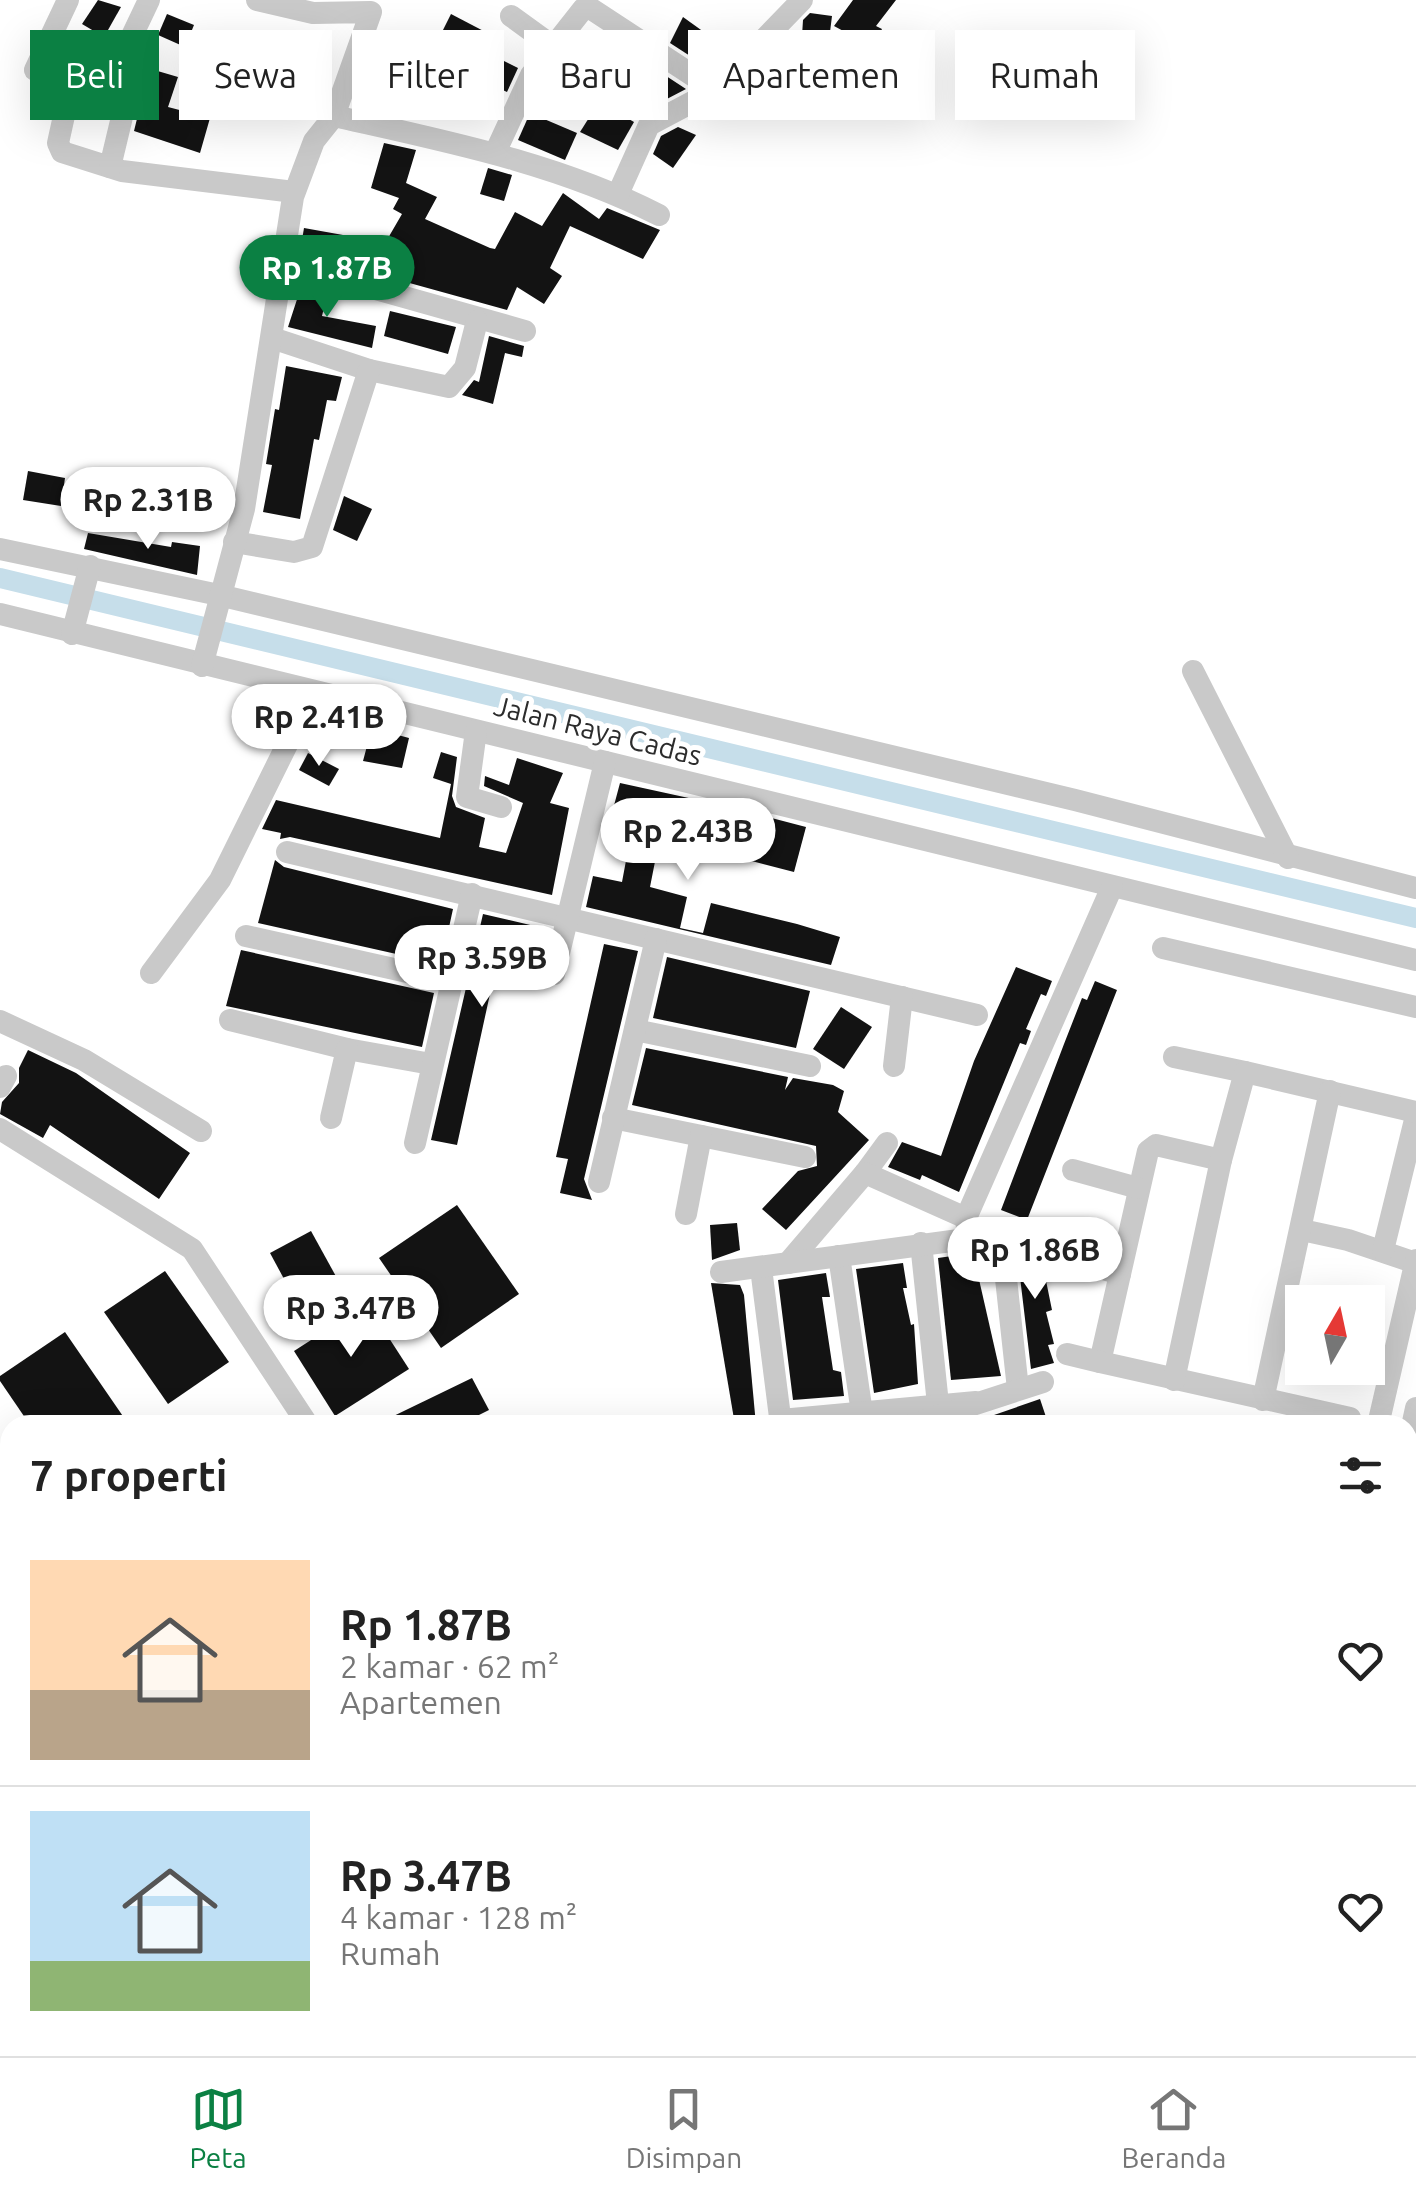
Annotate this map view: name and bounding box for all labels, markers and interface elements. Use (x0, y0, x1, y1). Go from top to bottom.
chip: Beli (30, 30, 159, 120)
chip: Sewa (179, 30, 332, 120)
chip: Filter (352, 30, 504, 120)
chip: Baru (524, 30, 668, 120)
chip: Apartemen (688, 30, 935, 120)
chip: Rumah (955, 30, 1135, 120)
pin: Rp 1.87B (224, 235, 430, 320)
text: Rp 1.87B (262, 249, 392, 285)
pin: Rp 2.31B (45, 467, 251, 552)
text: Rp 2.31B (83, 481, 213, 517)
pin: Rp 2.41B (216, 684, 422, 769)
street label: Jalan Raya Cadas (491, 689, 705, 771)
text: Rp 2.41B (254, 698, 384, 734)
pin: Rp 2.43B (585, 798, 791, 883)
text: Rp 2.43B (623, 812, 753, 848)
pin: Rp 3.59B (379, 925, 585, 1010)
text: Rp 3.59B (417, 939, 547, 975)
pin: Rp 1.86B (932, 1217, 1138, 1302)
text: Rp 1.86B (970, 1231, 1100, 1267)
pin: Rp 3.47B (248, 1275, 454, 1360)
north arrow (1285, 1285, 1385, 1385)
map controls (1285, 1285, 1385, 1385)
text: Rp 3.47B (286, 1289, 416, 1325)
icon: filters (1333, 1448, 1388, 1503)
text: 7 properti (30, 1452, 227, 1499)
icon: home (110, 1600, 230, 1720)
text: Rp 1.87B (340, 1601, 512, 1648)
icon: heart (1333, 1633, 1388, 1688)
text: 2 kamar · 62 m² (340, 1648, 559, 1684)
text: Apartemen (340, 1684, 502, 1720)
icon: home (110, 1851, 230, 1971)
text: Rp 3.47B (340, 1852, 512, 1899)
icon: heart (1333, 1884, 1388, 1939)
text: 4 kamar · 128 m² (340, 1899, 577, 1935)
text: Rumah (340, 1935, 441, 1971)
tab: Peta (190, 2082, 247, 2173)
tab: Disimpan (626, 2082, 742, 2173)
tab: Beranda (1121, 2082, 1226, 2173)

